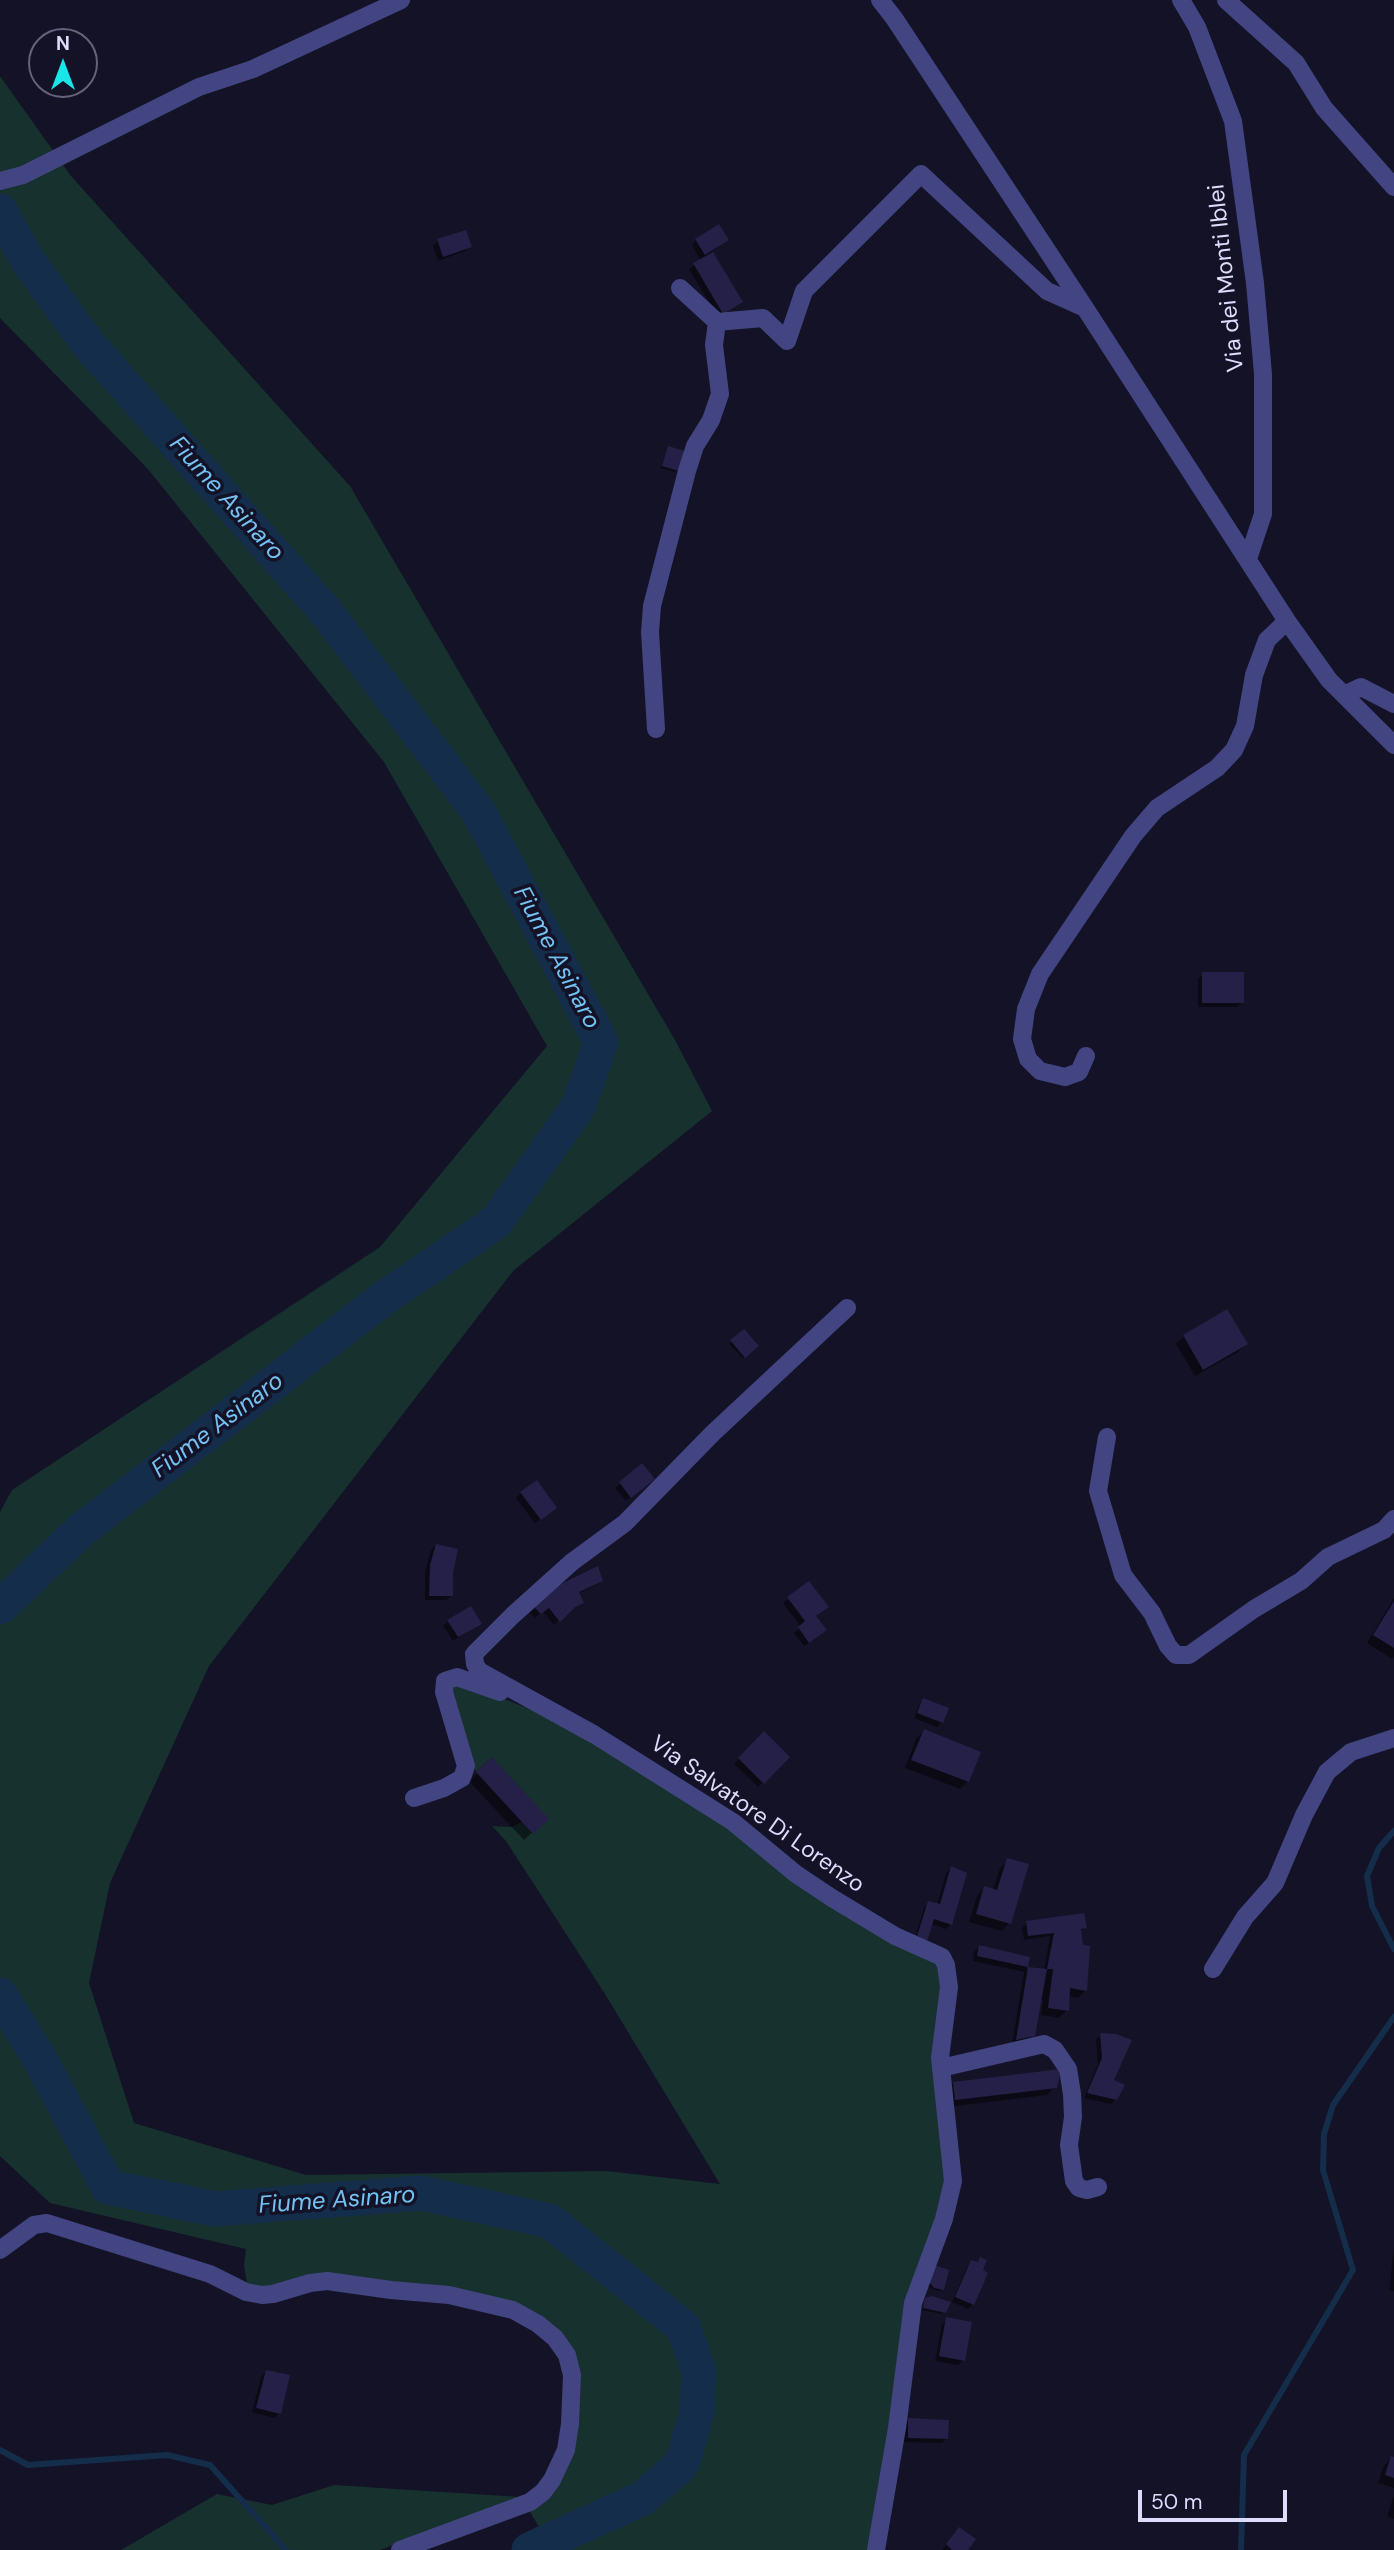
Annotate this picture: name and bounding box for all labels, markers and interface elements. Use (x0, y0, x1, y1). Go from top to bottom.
north arrow (28, 28, 98, 98)
text: N (56, 31, 70, 56)
street label: Via dei Monti Iblei (1203, 183, 1251, 373)
water label: Fiume Asinaro (163, 431, 289, 567)
water label: Fiume Asinaro (506, 882, 606, 1034)
water label: Fiume Asinaro (147, 1367, 289, 1485)
street label: Via Salvatore Di Lorenzo (645, 1731, 869, 1899)
water label: Fiume Asinaro (258, 2181, 416, 2221)
scale bar (1142, 2476, 1291, 2520)
text: 50 m (1151, 2488, 1202, 2516)

